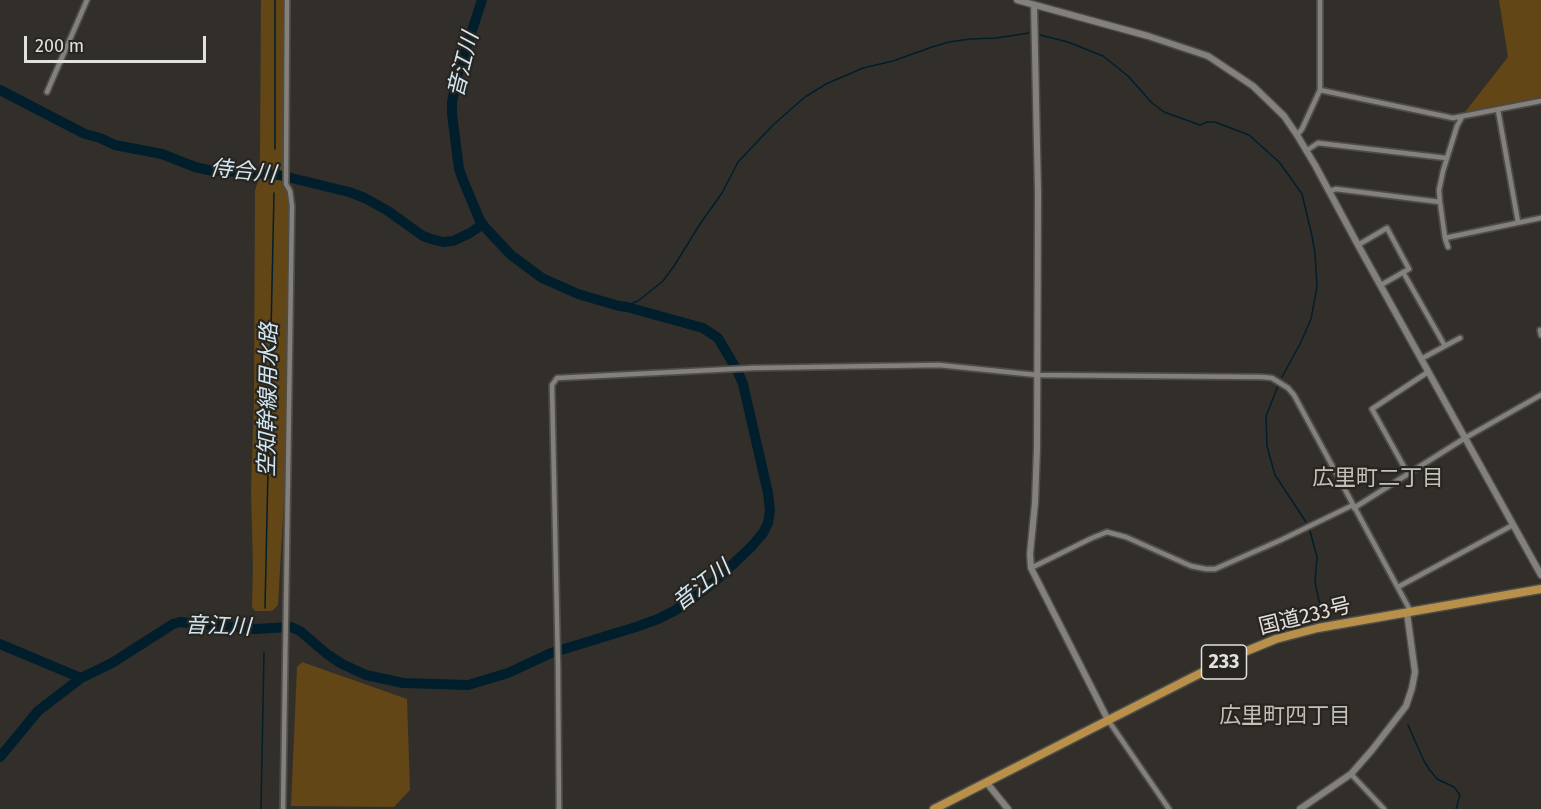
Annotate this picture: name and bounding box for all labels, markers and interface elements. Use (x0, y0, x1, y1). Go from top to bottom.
scale bar (27, 24, 208, 62)
water label: 音江川 (443, 30, 485, 100)
text: 200 m (35, 35, 84, 57)
water label: 侍合川 (209, 155, 277, 189)
water label: 空知幹線用水路 (254, 323, 284, 477)
district label: 広里町二丁目 (1312, 466, 1444, 492)
water label: 音江川 (668, 555, 736, 617)
street label: 国道233号 (1256, 593, 1354, 641)
water label: 音江川 (185, 613, 251, 641)
road number: 233 (1202, 645, 1246, 679)
district label: 広里町四丁目 (1219, 704, 1351, 730)

